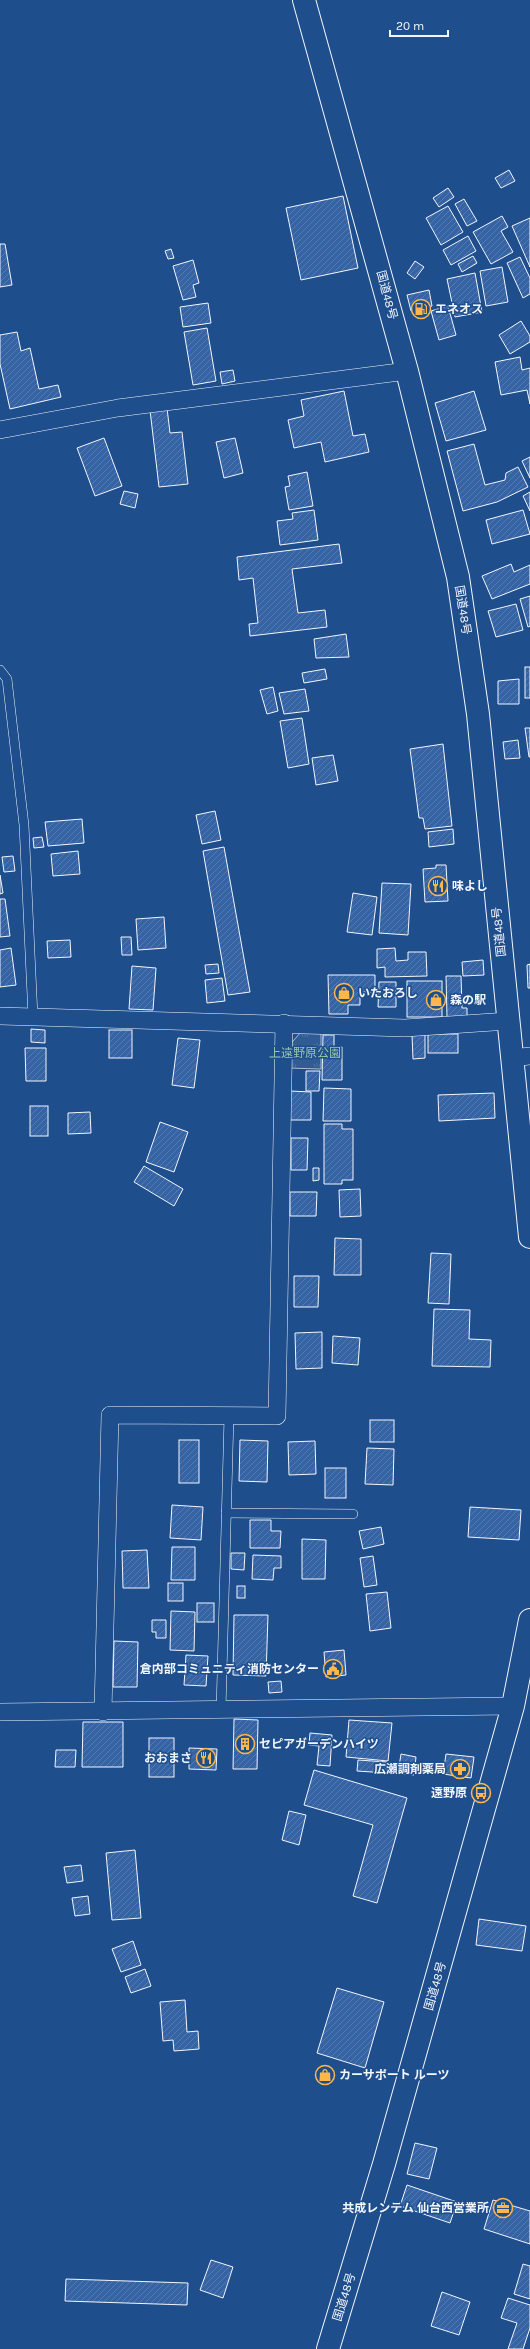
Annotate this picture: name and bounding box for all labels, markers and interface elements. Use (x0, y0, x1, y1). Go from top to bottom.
scale bar (390, 12, 448, 38)
text: 20 m (396, 19, 424, 33)
street label: 国道48号 (374, 269, 400, 321)
fuel station icon: エネオス (410, 298, 432, 320)
place label: エネオス (435, 302, 483, 316)
street label: 国道48号 (452, 584, 474, 636)
restaurant icon: 味よし (427, 875, 449, 897)
place label: 味よし (452, 879, 488, 893)
street label: 国道48号 (489, 906, 509, 958)
shop icon: いたおろし (333, 982, 355, 1004)
place label: いたおろし (358, 986, 418, 1000)
shop icon: 森の駅 (425, 989, 447, 1011)
place label: 森の駅 (450, 993, 486, 1007)
park label: 上遠野原公園 (269, 1046, 341, 1060)
public building icon: 倉内部コミュニティ消防センター (322, 1658, 344, 1680)
place label: 倉内部コミュニティ消防センター (140, 1662, 319, 1676)
building icon: セピアガーデンハイツ (234, 1733, 256, 1755)
place label: セピアガーデンハイツ (259, 1737, 379, 1751)
restaurant icon: おおまさ (195, 1747, 217, 1769)
place label: おおまさ (144, 1751, 192, 1765)
pharmacy icon: 広瀬調剤薬局 (449, 1758, 471, 1780)
place label: 広瀬調剤薬局 (374, 1762, 446, 1776)
bus stop icon: 遠野原 (470, 1782, 492, 1804)
place label: 遠野原 (431, 1786, 467, 1800)
street label: 国道48号 (421, 1960, 449, 2012)
shop icon: カーサポート ルーツ (314, 2064, 336, 2086)
place label: カーサポート ルーツ (339, 2068, 450, 2082)
office icon: 共成レンテム 仙台西営業所 (492, 2197, 514, 2219)
place label: 共成レンテム 仙台西営業所 (342, 2201, 489, 2215)
street label: 国道48号 (330, 2271, 358, 2323)

